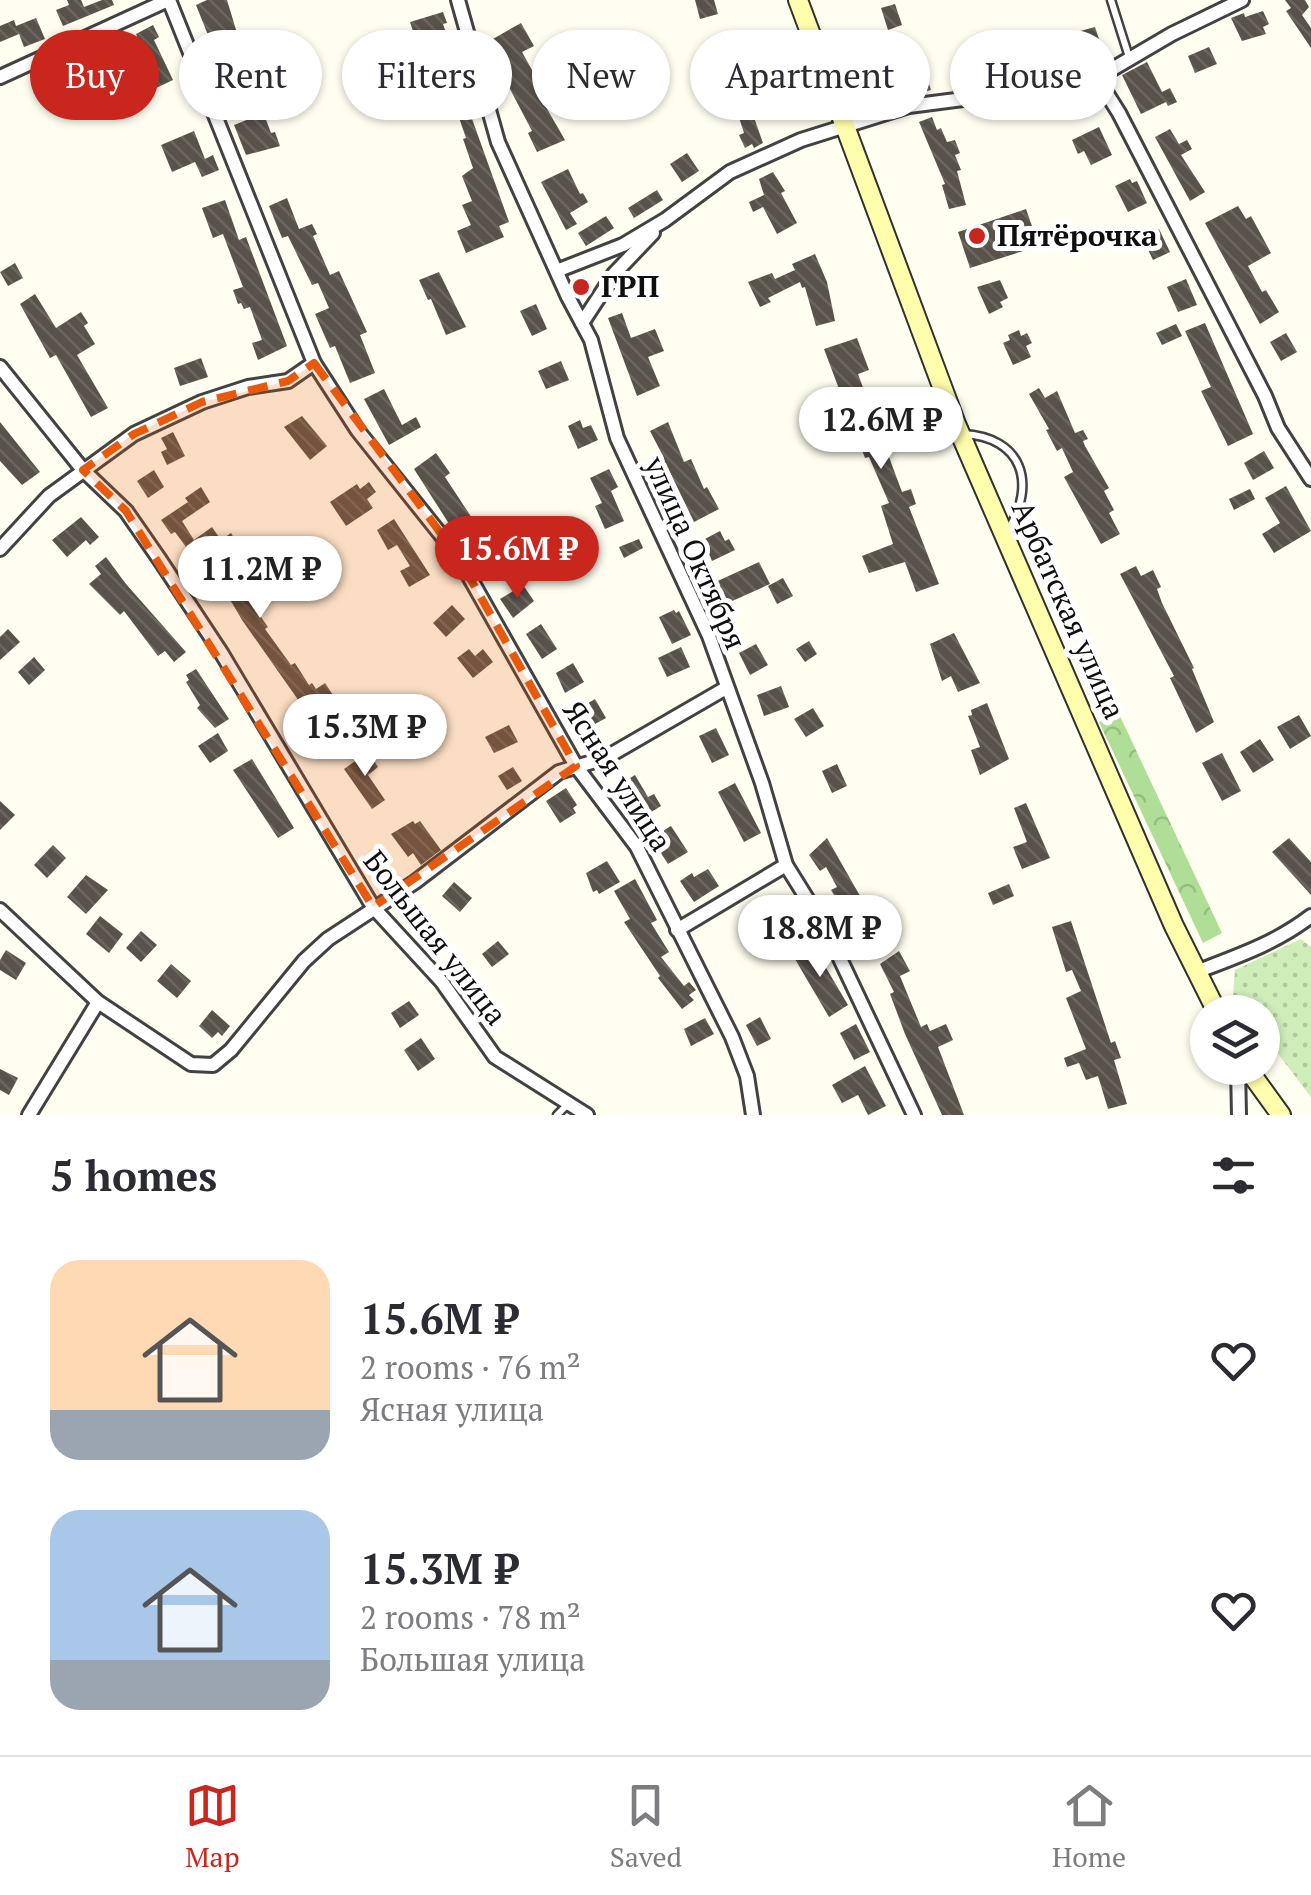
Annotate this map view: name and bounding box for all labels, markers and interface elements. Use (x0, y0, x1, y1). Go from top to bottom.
chip: Buy (30, 30, 159, 120)
chip: Rent (179, 30, 322, 120)
chip: Filters (342, 30, 512, 120)
chip: New (532, 30, 670, 120)
chip: Apartment (690, 30, 930, 120)
chip: House (950, 30, 1117, 120)
place label: Пятёрочка (997, 215, 1158, 255)
marker: Пятёрочка (966, 225, 988, 247)
place label: ГРП (601, 266, 659, 306)
marker: ГРП (570, 276, 592, 298)
pin: 12.6M ₽ (789, 387, 973, 472)
text: 12.6M ₽ (821, 398, 941, 440)
street label: улица Октября (635, 449, 756, 655)
street label: Арбатская улица (1003, 494, 1135, 725)
pin: 15.6M ₽ (425, 516, 609, 601)
text: 15.6M ₽ (457, 527, 577, 569)
pin: 11.2M ₽ (168, 536, 352, 621)
text: 11.2M ₽ (200, 547, 320, 589)
street label: Ясная улица (554, 692, 682, 859)
pin: 15.3M ₽ (273, 694, 457, 779)
text: 15.3M ₽ (305, 705, 425, 747)
street label: Большая улица (355, 842, 517, 1033)
pin: 18.8M ₽ (728, 895, 912, 980)
text: 18.8M ₽ (760, 906, 880, 948)
map controls (1190, 995, 1280, 1085)
button: layers (1190, 995, 1280, 1085)
text: 5 homes (50, 1147, 217, 1203)
icon: filters (1206, 1148, 1261, 1203)
text: 15.6M ₽ (360, 1290, 518, 1346)
icon: home (130, 1300, 250, 1420)
icon: heart (1206, 1333, 1261, 1388)
text: 2 rooms · 76 m² (360, 1346, 581, 1388)
text: Ясная улица (360, 1388, 544, 1430)
text: 15.3M ₽ (360, 1540, 518, 1596)
icon: home (130, 1550, 250, 1670)
icon: heart (1206, 1583, 1261, 1638)
text: 2 rooms · 78 m² (360, 1596, 581, 1638)
text: Большая улица (360, 1638, 585, 1680)
tab: Map (185, 1778, 240, 1875)
tab: Saved (610, 1778, 682, 1875)
tab: Home (1052, 1778, 1126, 1875)

